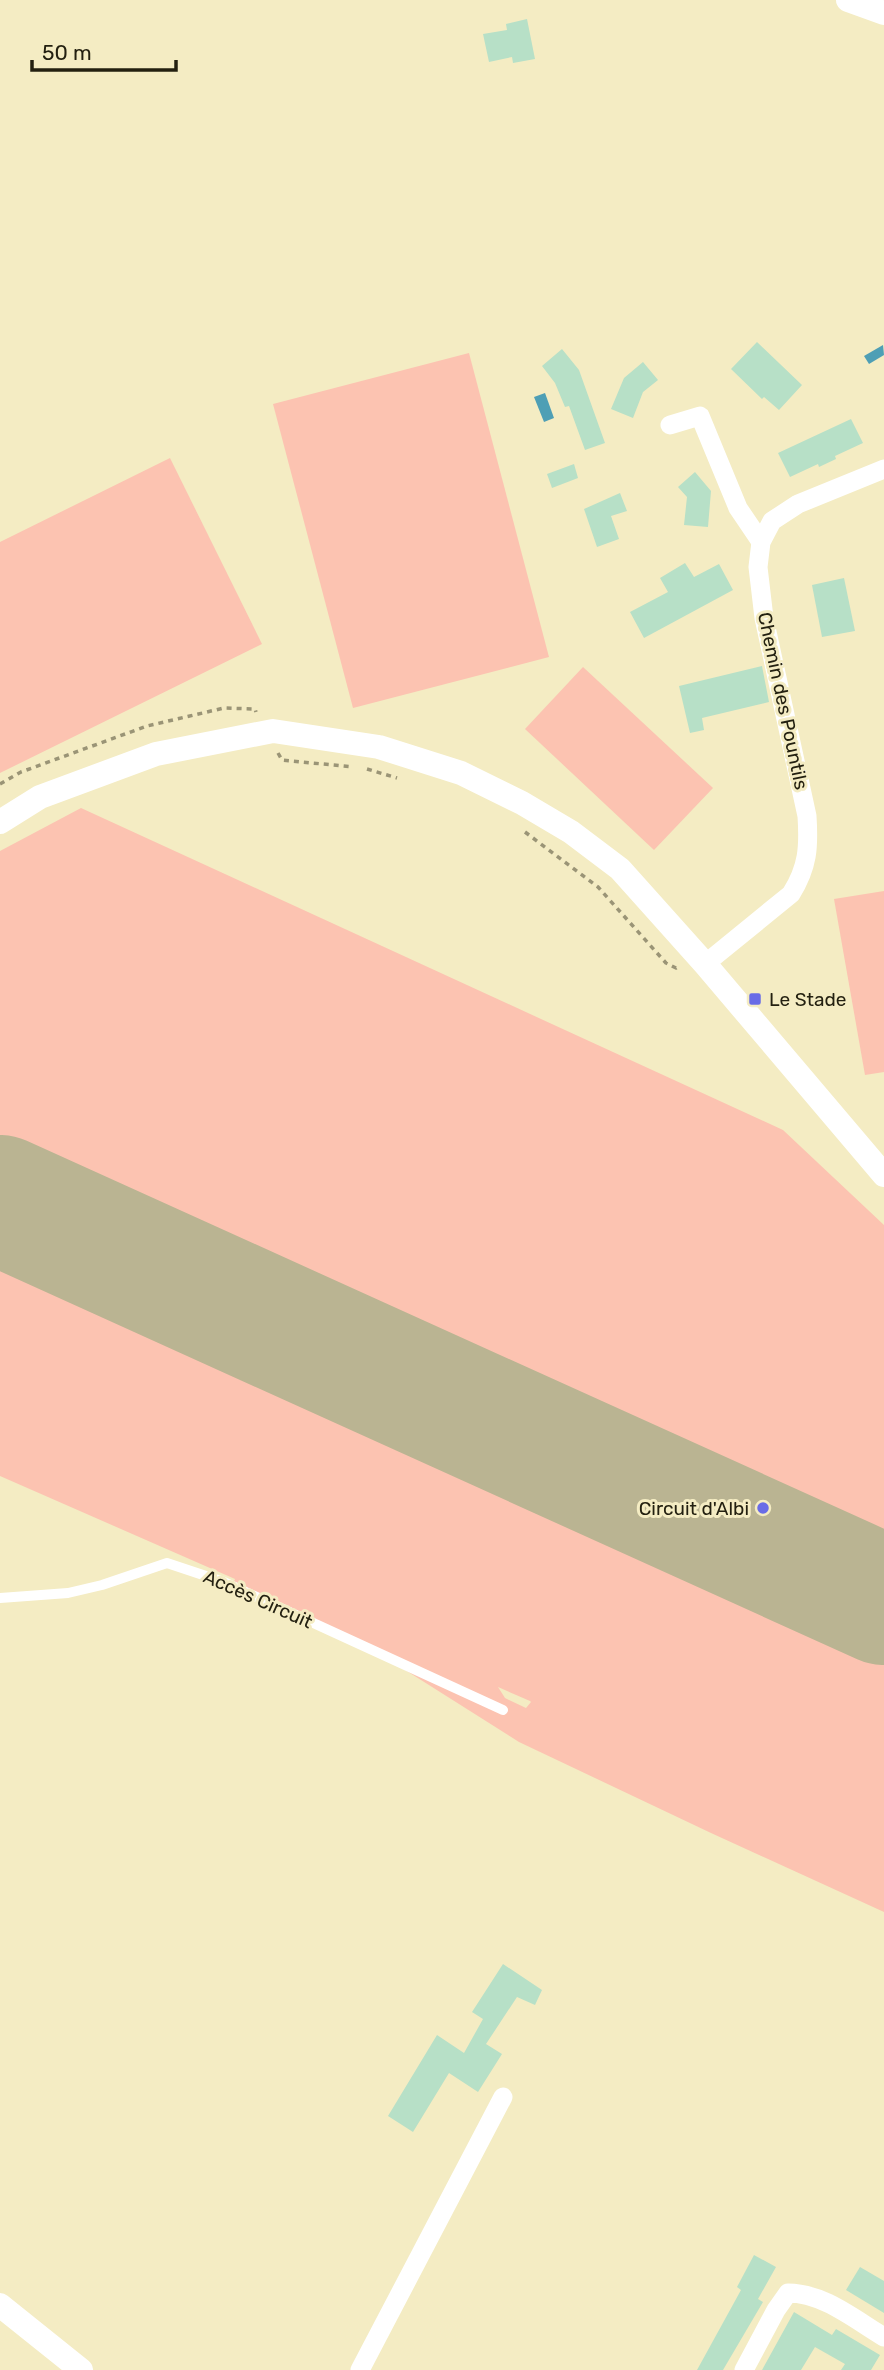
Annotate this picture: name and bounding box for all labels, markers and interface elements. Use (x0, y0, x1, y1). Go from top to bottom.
scale bar (32, 28, 175, 72)
text: 50 m (42, 40, 92, 65)
street label: Chemin des Pountils (753, 610, 813, 792)
place label: Le Stade (769, 988, 846, 1011)
marker: Le Stade (747, 991, 763, 1007)
place label: Circuit d'Albi (639, 1497, 749, 1520)
marker: Circuit d'Albi (755, 1500, 771, 1516)
street label: Accès Circuit (200, 1565, 317, 1633)

